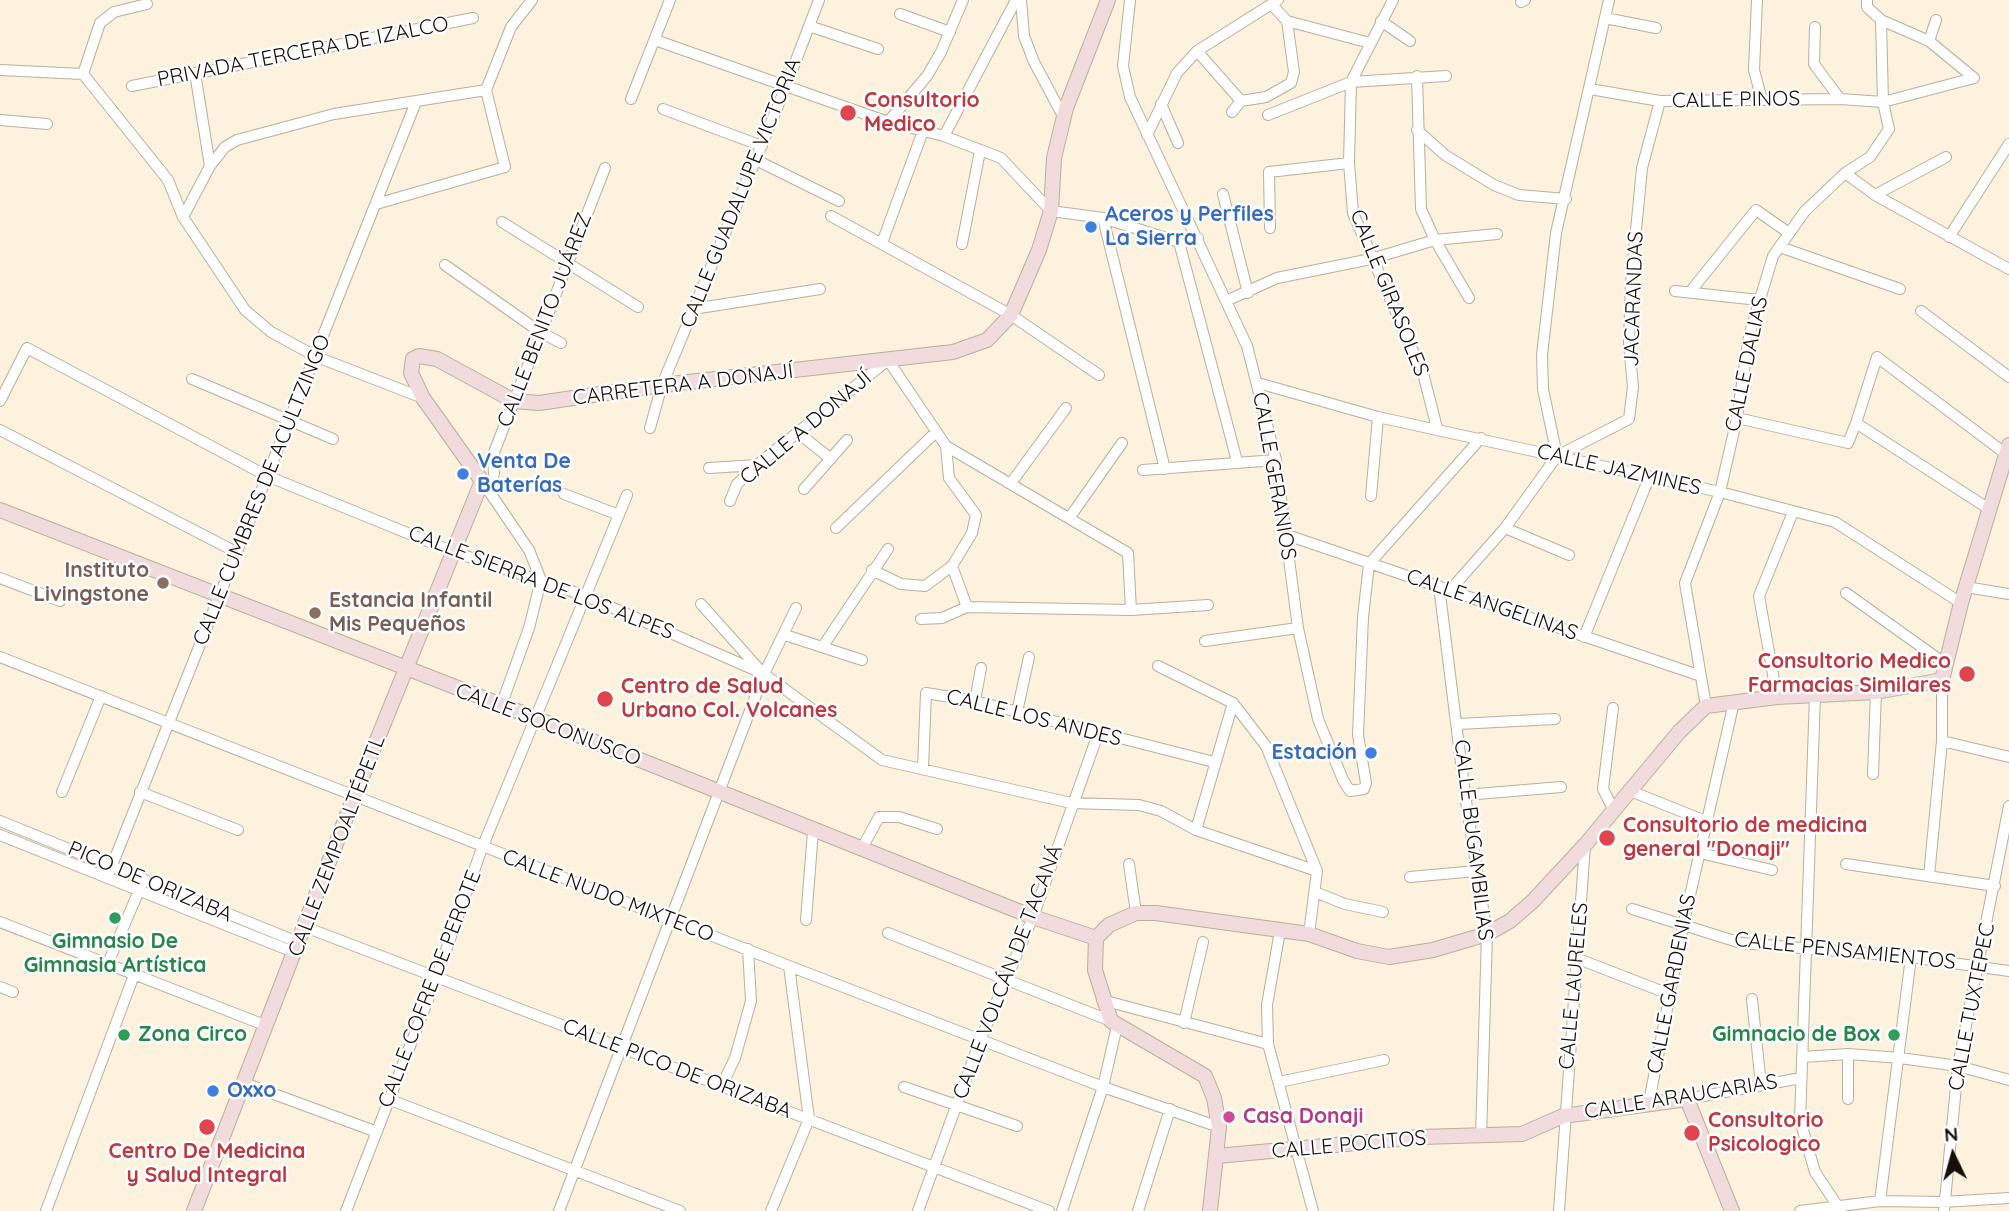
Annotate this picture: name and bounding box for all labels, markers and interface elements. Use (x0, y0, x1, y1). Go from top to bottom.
street label: PRIVADA TERCERA DE IZALCO (155, 11, 451, 93)
street label: CALLE GUADALUPE VICTORIA (675, 54, 807, 332)
street label: CALLE PINOS (1672, 86, 1800, 114)
place label: Consultorio Medico (864, 88, 980, 138)
marker: Consultorio Medico (838, 103, 858, 123)
place label: Aceros y Perfiles La Sierra (1105, 202, 1274, 252)
street label: CALLE GIRASOLES (1344, 206, 1434, 380)
street label: CALLE BENITO JUÁREZ (492, 209, 598, 431)
marker: Aceros y Perfiles La Sierra (1083, 219, 1099, 235)
street label: JACARANDAS (1619, 231, 1649, 367)
street label: CALLE DALIAS (1720, 294, 1774, 434)
street label: CALLE CUMBRES DE ACULTZINGO (188, 331, 336, 649)
street label: CARRETERA A DONAJÍ (571, 359, 795, 411)
street label: CALLE A DONAJÍ (735, 366, 877, 490)
street label: CALLE GERANIOS (1247, 390, 1301, 562)
street label: CALLE JAZMINES (1534, 439, 1704, 501)
place label: Venta De Baterías (477, 449, 571, 499)
marker: Venta De Baterías (455, 466, 471, 482)
street label: CALLE SIERRA DE LOS ALPES (405, 521, 677, 645)
place label: Instituto Livingstone (33, 558, 149, 608)
street label: CALLE ANGELINAS (1403, 564, 1581, 646)
marker: Instituto Livingstone (155, 575, 171, 591)
place label: Estancia Infantil Mis Pequeños (329, 588, 493, 638)
marker: Estancia Infantil Mis Pequeños (307, 605, 323, 621)
place label: Consultorio Medico Farmacias Similares (1748, 649, 1951, 699)
marker: Consultorio Medico Farmacias Similares (1957, 664, 1977, 684)
place label: Centro de Salud Urbano Col. Volcanes (621, 674, 837, 724)
street label: CALLE SOCONUSCO (452, 678, 644, 772)
street label: CALLE LOS ANDES (944, 684, 1124, 752)
marker: Centro de Salud Urbano Col. Volcanes (595, 689, 615, 709)
street label: CALLE ZEMPOALTÉPETL (283, 732, 391, 960)
street label: CALLE BUGAMBILIAS (1448, 738, 1498, 942)
place label: Estación (1272, 740, 1357, 766)
marker: Estación (1363, 745, 1379, 761)
place label: Consultorio de medicina general "Donaji" (1623, 813, 1867, 863)
marker: Consultorio de medicina general "Donaji" (1597, 828, 1617, 848)
street label: PICO DE ORIZABA (64, 836, 236, 928)
street label: CALLE VOLCÁN DE TACANÁ (948, 841, 1068, 1103)
street label: CALLE NUDO MIXTECO (499, 844, 717, 948)
street label: CALLE COFRE DE PEROTE (373, 867, 487, 1111)
street label: CALLE GARDENIAS (1642, 892, 1702, 1076)
street label: CALLE LAURELES (1554, 901, 1594, 1071)
marker: Gimnasio De Gimnasia Artística (107, 910, 123, 926)
street label: CALLE TUXTEPEC (1943, 921, 2001, 1093)
street label: CALLE PENSAMIENTOS (1733, 927, 1957, 975)
place label: Gimnasio De Gimnasia Artística (24, 929, 206, 979)
street label: CALLE PICO DE ORIZABA (559, 1014, 795, 1124)
place label: Zona Circo (138, 1022, 247, 1048)
place label: Gimnacio de Box (1712, 1022, 1880, 1048)
marker: Zona Circo (116, 1027, 132, 1043)
marker: Gimnacio de Box (1886, 1027, 1902, 1043)
street label: CALLE ARAUCARIAS (1583, 1069, 1779, 1125)
place label: Oxxo (227, 1078, 276, 1104)
marker: Oxxo (205, 1083, 221, 1099)
place label: Casa Donaji (1243, 1104, 1363, 1130)
place label: Consultorio Psicologico (1708, 1108, 1824, 1158)
marker: Casa Donaji (1221, 1109, 1237, 1125)
marker: Centro De Medicina y Salud Integral (197, 1117, 217, 1137)
north arrow (1918, 1120, 1988, 1190)
text: N (1943, 1122, 1959, 1147)
marker: Consultorio Psicologico (1682, 1123, 1702, 1143)
street label: CALLE POCITOS (1271, 1126, 1427, 1164)
place label: Centro De Medicina y Salud Integral (108, 1139, 306, 1189)

